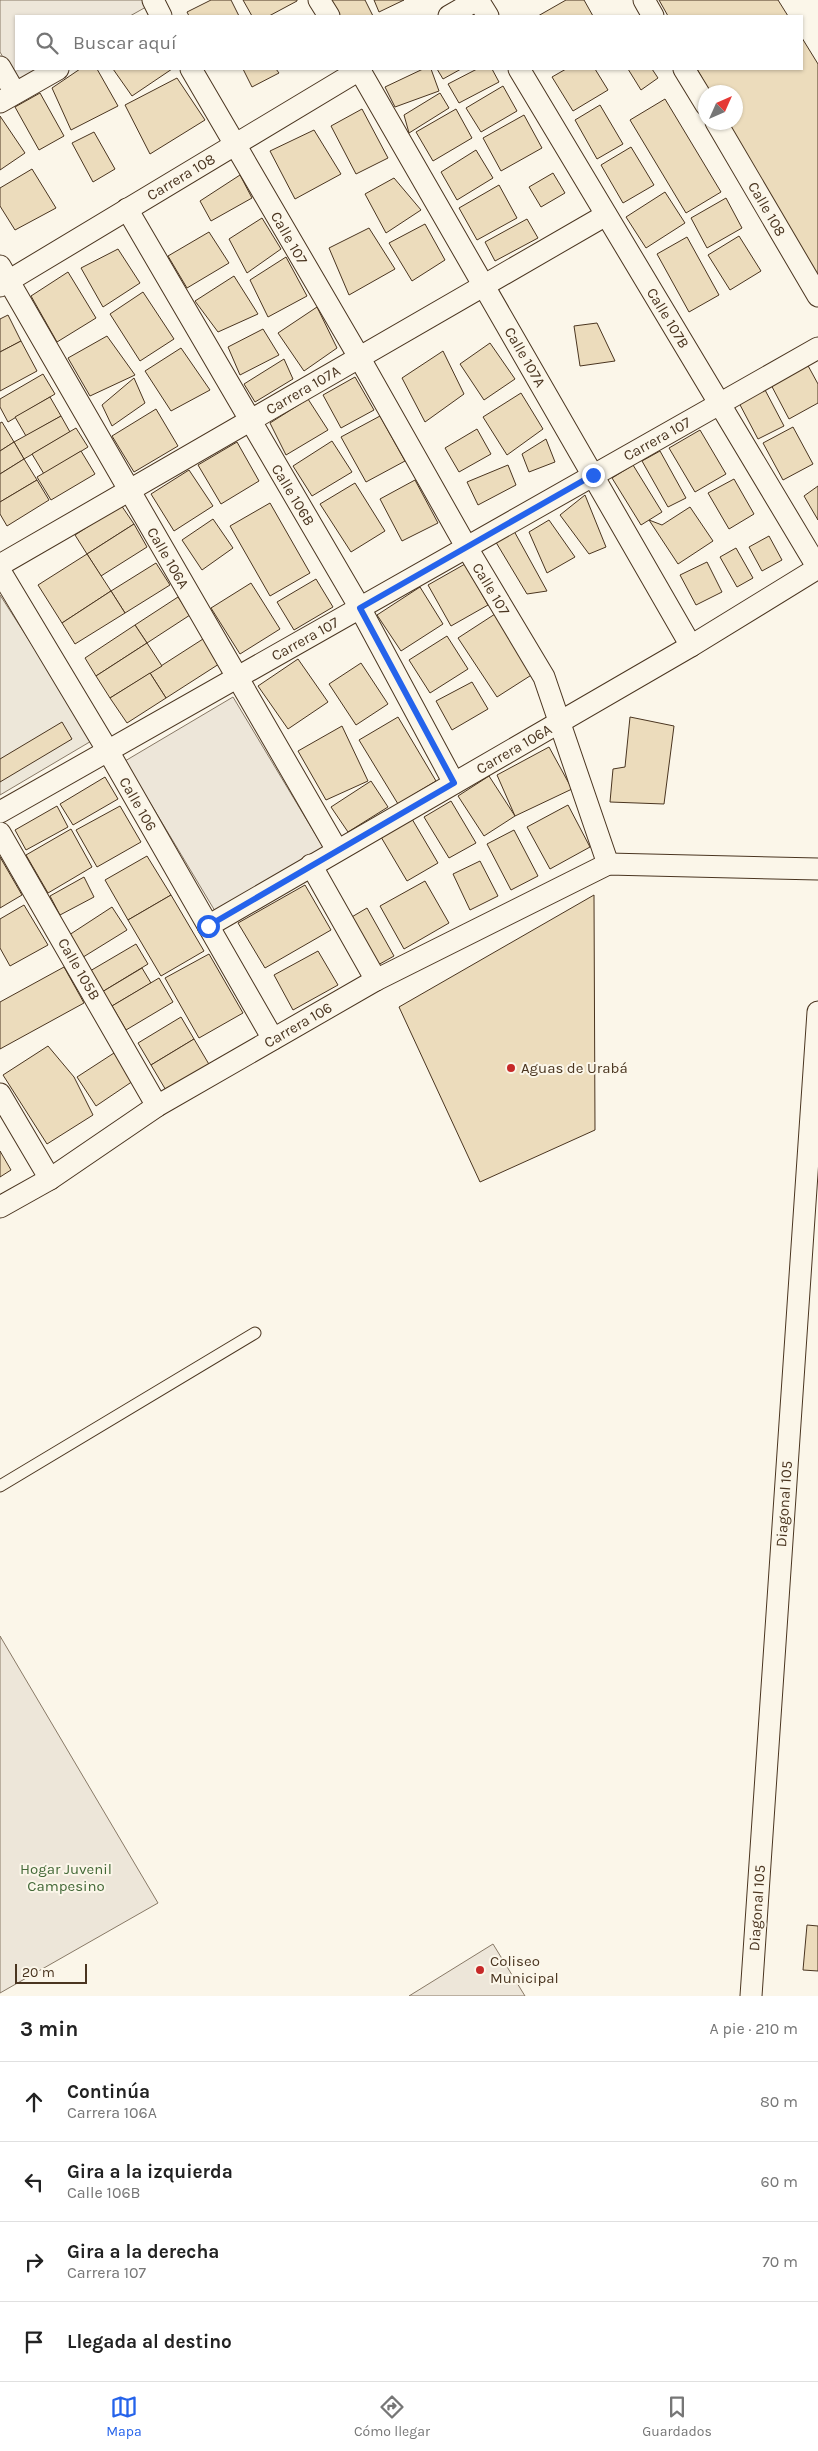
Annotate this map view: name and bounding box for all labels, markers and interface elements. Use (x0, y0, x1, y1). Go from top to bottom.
search box (15, 15, 803, 70)
icon: search (33, 29, 61, 57)
text: Buscar aquí (73, 32, 177, 54)
north arrow (698, 85, 743, 130)
street label: Carrera 108 (144, 150, 218, 204)
street label: Calle 108 (744, 178, 790, 240)
street label: Calle 107 (267, 208, 311, 268)
street label: Calle 107B (643, 285, 693, 351)
street label: Calle 107A (501, 324, 550, 391)
street label: Carrera 107A (263, 361, 344, 418)
street label: Carrera 107 (620, 413, 694, 465)
street label: Calle 106B (268, 461, 318, 529)
route end (582, 464, 605, 487)
street label: Calle 106A (143, 524, 193, 592)
street label: Calle 107 (468, 559, 514, 619)
street label: Carrera 107 (268, 613, 342, 665)
street label: Carrera 106A (473, 720, 555, 778)
street label: Calle 106 (115, 774, 161, 834)
route start (197, 915, 220, 938)
street label: Calle 105B (54, 935, 104, 1003)
street label: Carrera 106 (261, 998, 335, 1052)
place label: Aguas de Urabá (521, 1059, 628, 1077)
marker: Aguas de Urabá (505, 1062, 517, 1074)
street label: Diagonal 105 (772, 1460, 796, 1548)
park label: Hogar Juvenil Campesino (20, 1860, 112, 1895)
street label: Diagonal 105 (745, 1864, 769, 1952)
place label: Coliseo Municipal (490, 1952, 559, 1987)
scale bar (15, 1961, 88, 1984)
text: 20 m (22, 1964, 55, 1981)
marker: Coliseo Municipal (474, 1964, 486, 1976)
text: 3 min (20, 2017, 78, 2041)
text: A pie · 210 m (709, 2019, 798, 2038)
text: Continúa (67, 2081, 150, 2103)
icon: ahead (20, 2088, 48, 2116)
text: 80 m (760, 2092, 798, 2111)
text: Carrera 106A (67, 2103, 157, 2122)
text: Gira a la izquierda (67, 2161, 233, 2183)
icon: left (20, 2168, 48, 2196)
text: 60 m (761, 2172, 798, 2191)
text: Calle 106B (67, 2183, 140, 2202)
text: Gira a la derecha (67, 2241, 219, 2263)
icon: right (20, 2248, 48, 2276)
text: 70 m (762, 2252, 798, 2271)
text: Carrera 107 (67, 2263, 146, 2282)
icon: arrive (20, 2328, 48, 2356)
text: Llegada al destino (67, 2331, 232, 2353)
tab: Mapa (106, 2393, 142, 2440)
tab: Cómo llegar (354, 2393, 430, 2440)
tab: Guardados (642, 2393, 712, 2440)

